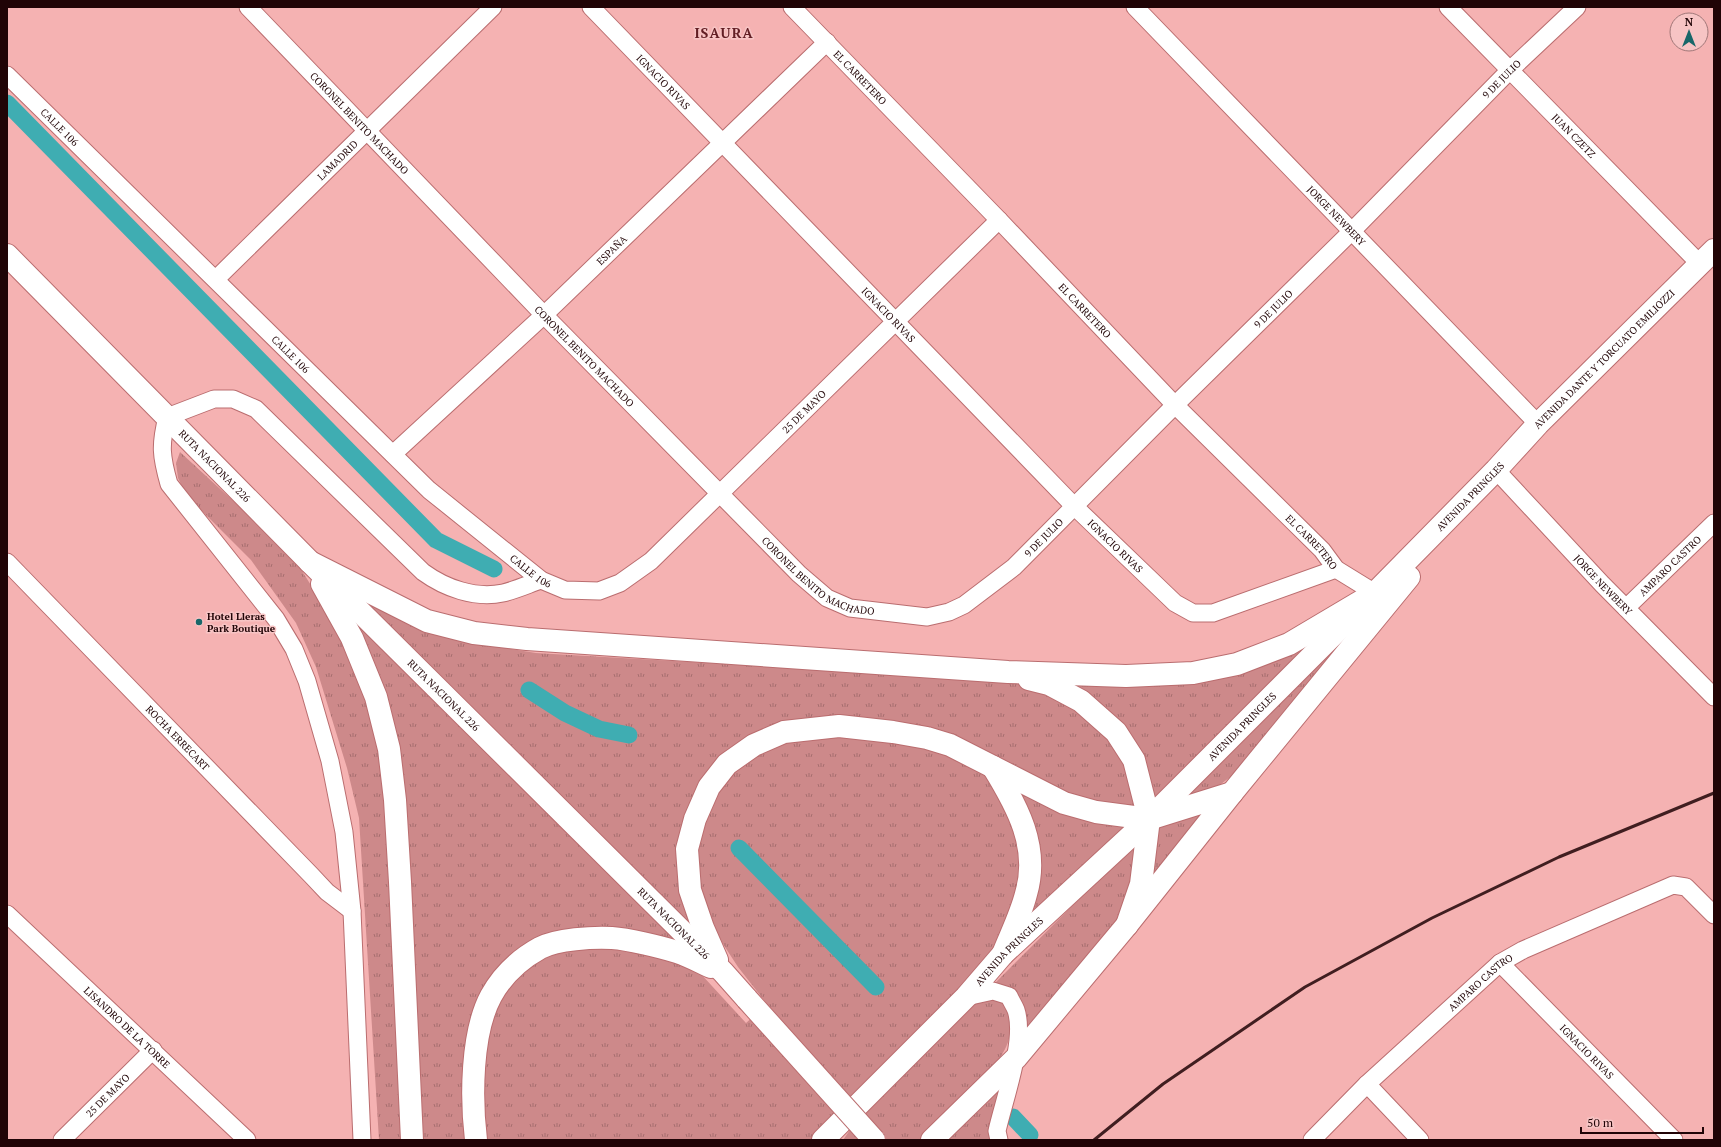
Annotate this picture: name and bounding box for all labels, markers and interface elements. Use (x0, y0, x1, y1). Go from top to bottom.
north arrow (1669, 12, 1709, 52)
text: N (1685, 15, 1694, 29)
district label: ISAURA (694, 23, 754, 42)
street label: EL CARRETERO (831, 48, 889, 108)
street label: IGNACIO RIVAS (633, 52, 693, 112)
street label: 9 DE JULIO (1480, 57, 1524, 101)
street label: CORONEL BENITO MACHADO (307, 70, 411, 177)
street label: CALLE 106 (38, 106, 82, 149)
street label: JUAN CZETZ (1549, 111, 1598, 161)
street label: LAMADRID (315, 137, 361, 183)
street label: JORGE NEWBERY (1304, 183, 1369, 249)
street label: ESPAÑA (594, 232, 630, 268)
street label: EL CARRETERO (1056, 281, 1114, 341)
street label: IGNACIO RIVAS (859, 285, 918, 345)
street label: AVENIDA DANTE Y TORCUATO EMILIOZZI (1531, 286, 1678, 432)
street label: 9 DE JULIO (1251, 287, 1296, 331)
street label: CORONEL BENITO MACHADO (532, 303, 637, 410)
street label: CALLE 106 (269, 333, 313, 376)
street label: 25 DE MAYO (779, 387, 829, 436)
street label: RUTA NACIONAL 226 (176, 427, 254, 505)
street label: AVENIDA PRINGLES (1434, 459, 1507, 534)
street label: EL CARRETERO (1283, 512, 1340, 572)
street label: 9 DE JULIO (1022, 515, 1066, 560)
street label: IGNACIO RIVAS (1085, 517, 1146, 576)
street label: AMPARO CASTRO (1636, 533, 1704, 599)
street label: CORONEL BENITO MACHADO (759, 534, 875, 618)
street label: CALLE 106 (507, 552, 554, 591)
street label: JORGE NEWBERY (1571, 552, 1635, 618)
place label: Hotel Lleras Park Boutique (207, 610, 276, 635)
marker: Hotel Lleras Park Boutique (194, 617, 204, 627)
street label: RUTA NACIONAL 226 (405, 657, 483, 734)
street label: AVENIDA PRINGLES (1205, 690, 1279, 764)
street label: ROCHA ERRECART (143, 703, 212, 773)
street label: RUTA NACIONAL 226 (635, 885, 713, 963)
street label: AVENIDA PRINGLES (972, 914, 1046, 989)
street label: AMPARO CASTRO (1446, 951, 1515, 1014)
street label: LISANDRO DE LA TORRE (81, 984, 173, 1071)
street label: IGNACIO RIVAS (1557, 1022, 1616, 1082)
street label: 25 DE MAYO (83, 1071, 133, 1120)
scale bar (1581, 1109, 1703, 1135)
text: 50 m (1587, 1115, 1614, 1130)

